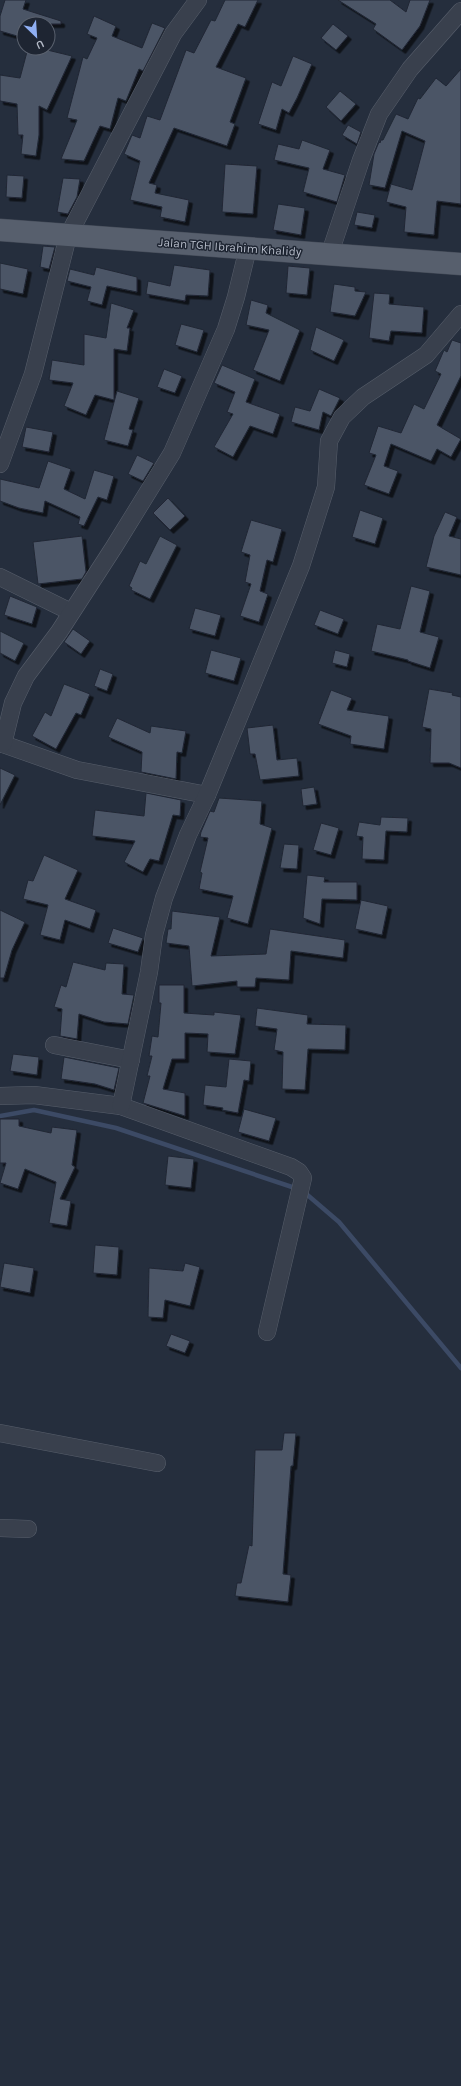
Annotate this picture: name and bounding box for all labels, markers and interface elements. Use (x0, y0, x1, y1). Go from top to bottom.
north arrow (16, 16, 56, 56)
text: U (34, 37, 46, 52)
street label: Jalan TGH Ibrahim Khalidy (158, 235, 302, 259)

